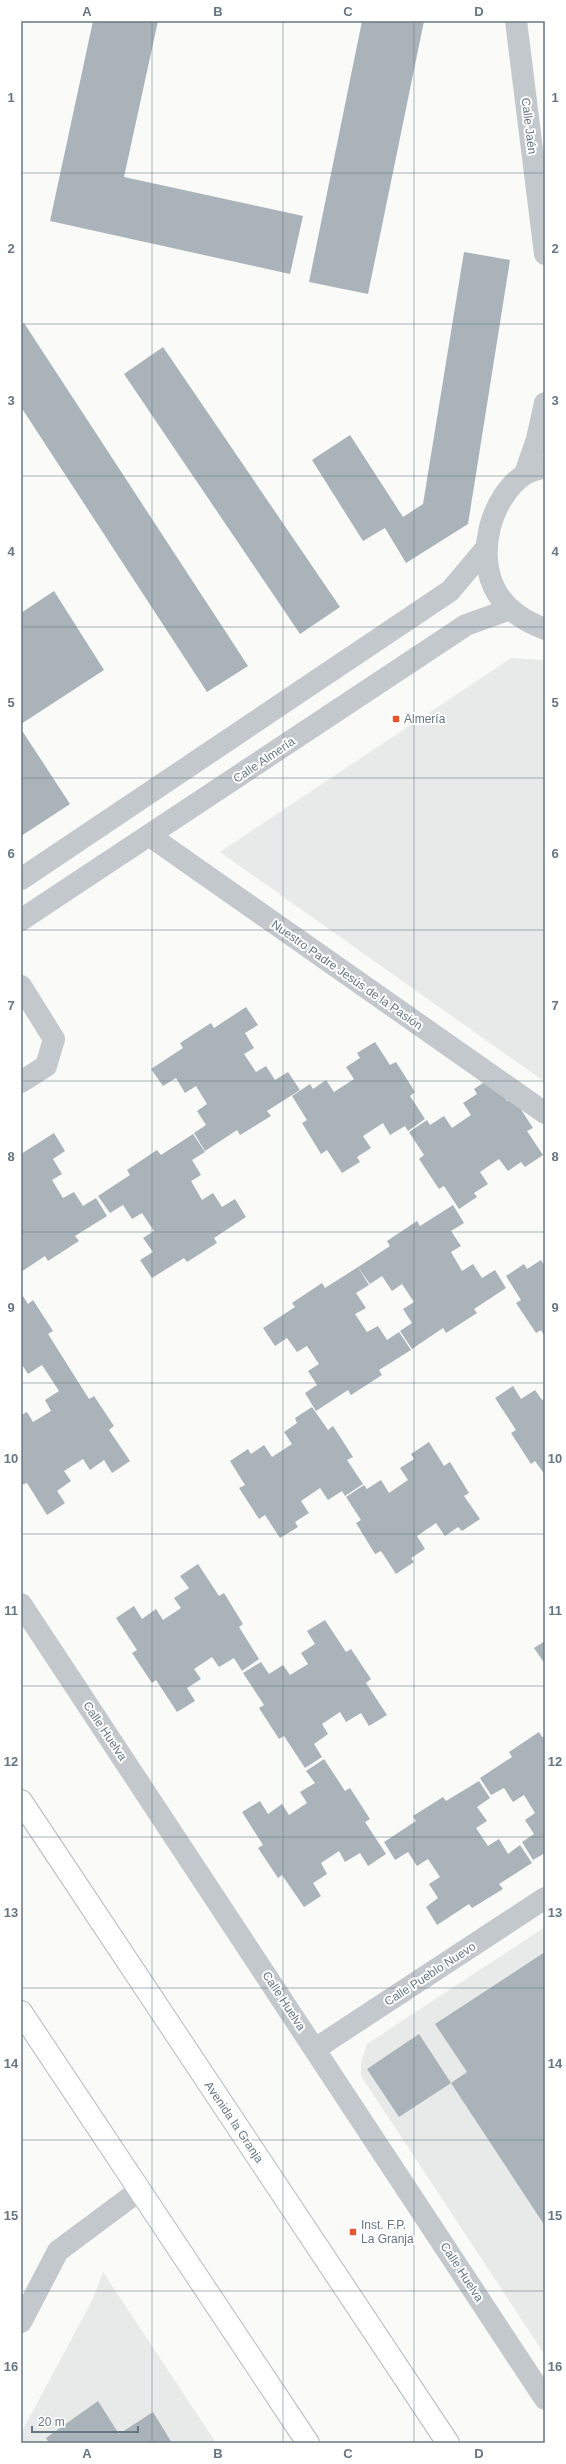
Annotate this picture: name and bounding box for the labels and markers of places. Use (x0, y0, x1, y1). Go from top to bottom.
place label: Almería (404, 712, 446, 726)
marker: Almería (391, 714, 401, 724)
place label: Inst. F.P. La Granja (361, 2218, 414, 2246)
marker: Inst. F.P. La Granja (348, 2227, 358, 2237)

